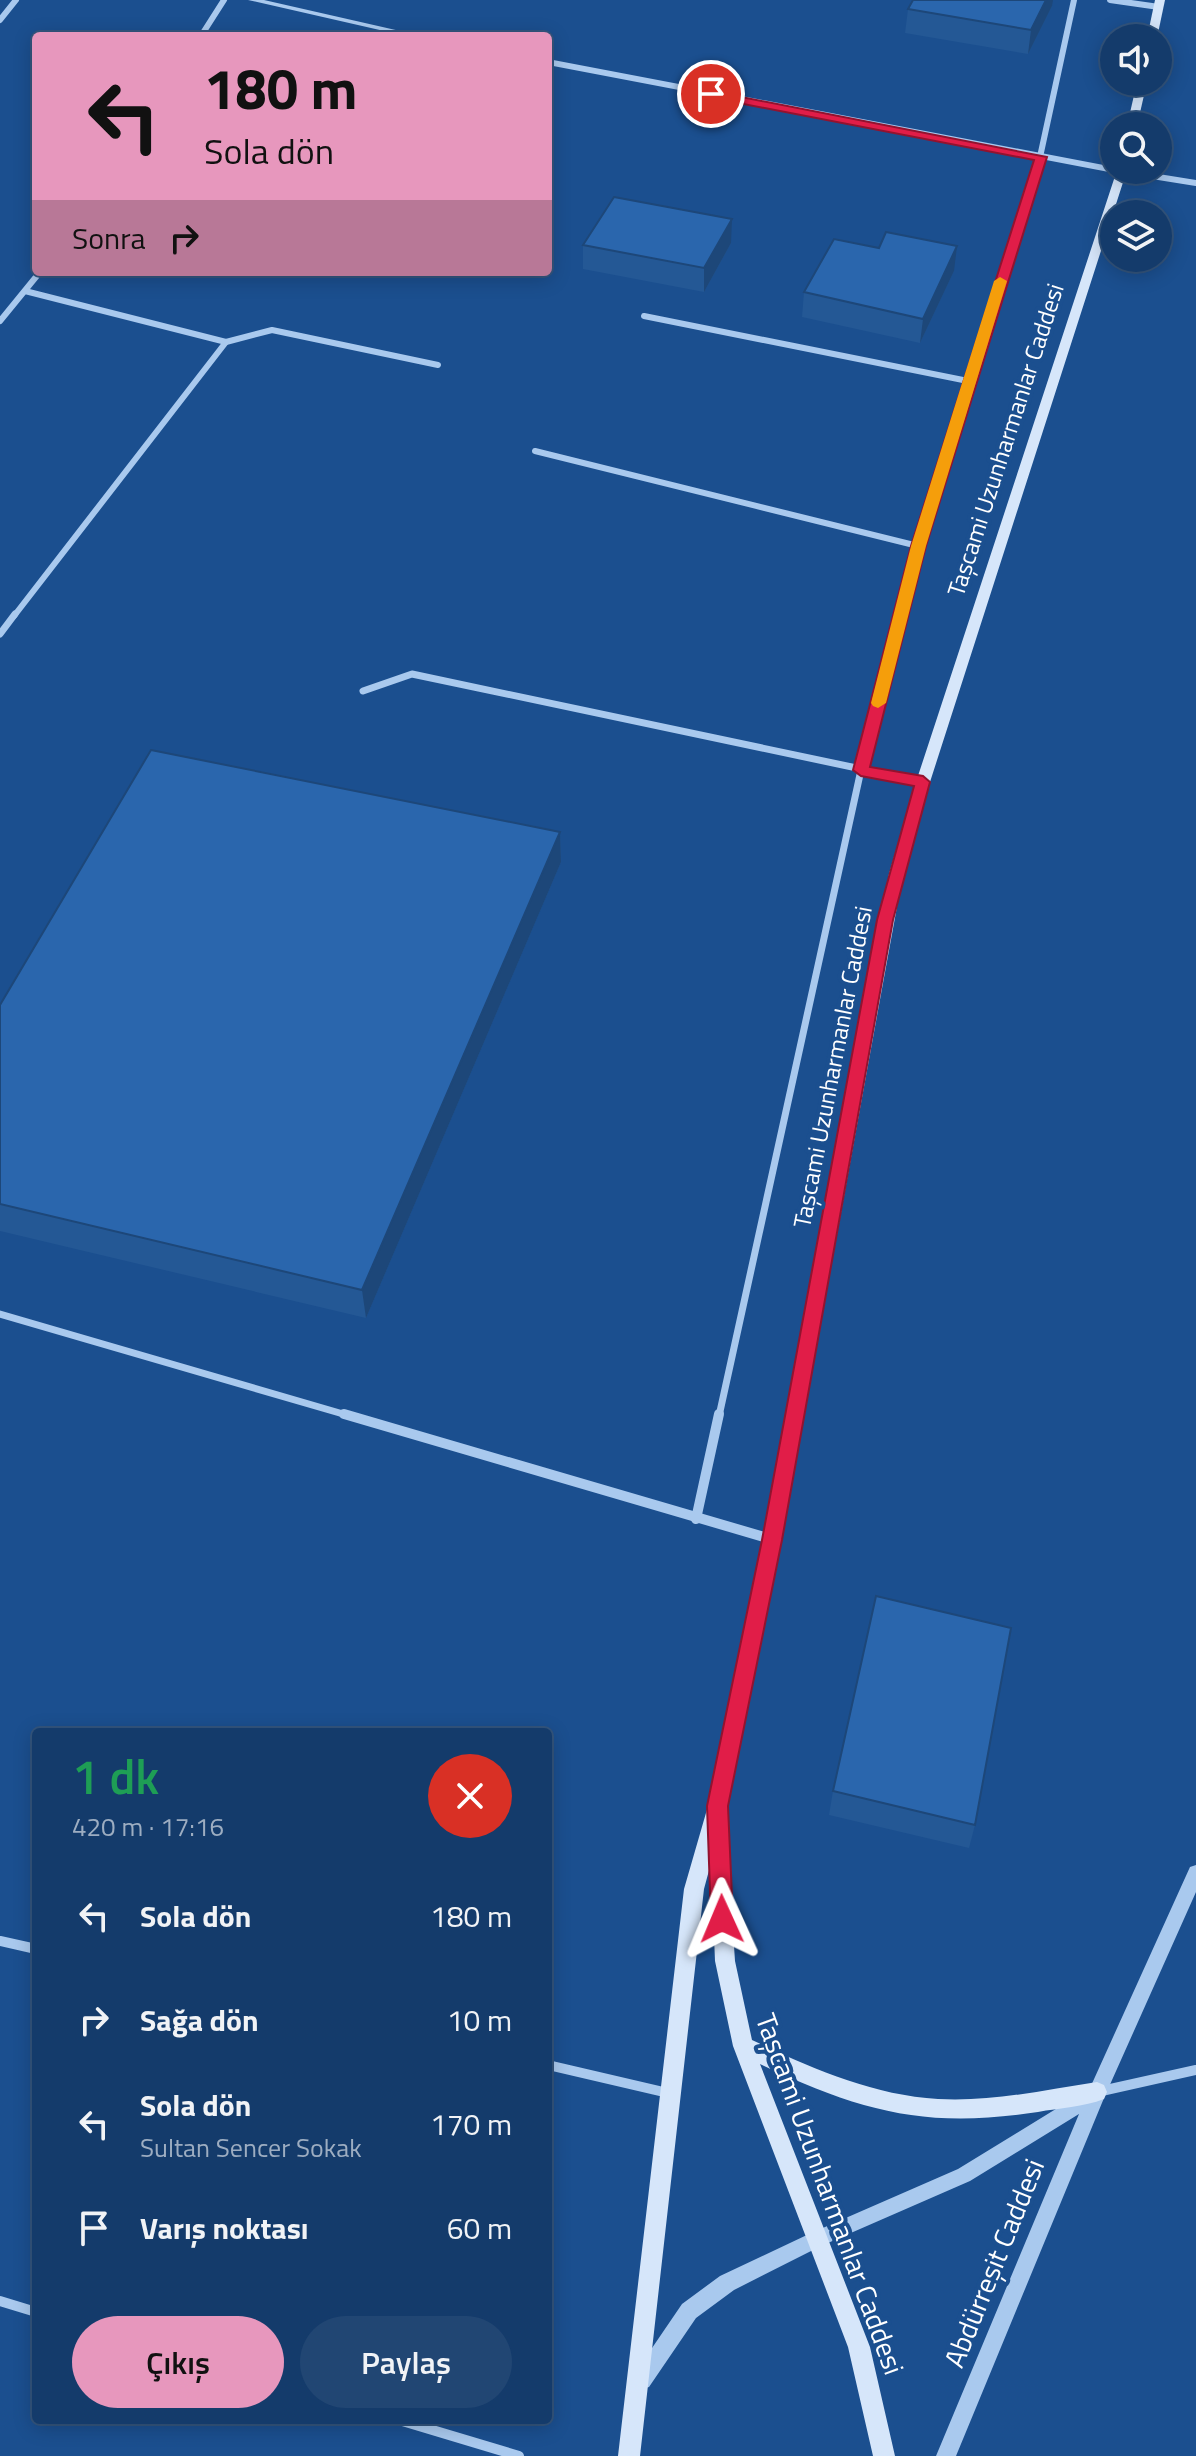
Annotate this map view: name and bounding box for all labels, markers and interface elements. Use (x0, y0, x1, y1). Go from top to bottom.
map controls (1100, 24, 1172, 272)
button: sound (1100, 24, 1172, 96)
text: 180 m (204, 46, 357, 131)
pin (677, 60, 745, 128)
icon: left (72, 64, 176, 168)
icon: arrive (689, 72, 733, 116)
button: search (1100, 112, 1172, 184)
text: Sola dön (204, 123, 334, 178)
button: layers (1100, 200, 1172, 272)
text: Sonra (72, 215, 146, 261)
icon: right (162, 216, 206, 260)
street label: Taşcami Uzunharmanlar Caddesi (937, 279, 1073, 601)
street label: Taşcami Uzunharmanlar Caddesi (783, 903, 881, 1231)
text: 1 dk (72, 1740, 159, 1813)
button: close (428, 1754, 512, 1838)
text: 420 m · 17:16 (72, 1807, 224, 1846)
position arrow (680, 1877, 764, 1961)
text: Sola dön (140, 1893, 251, 1939)
text: 180 m (430, 1893, 512, 1939)
icon: left (72, 1894, 116, 1938)
text: Sağa dön (140, 1997, 259, 2043)
text: 10 m (447, 1997, 512, 2043)
icon: right (72, 1998, 116, 2042)
street label: Taşcami Uzunharmanlar Caddesi (745, 2007, 916, 2381)
text: Sola dön (140, 2082, 251, 2128)
text: 170 m (430, 2101, 512, 2147)
icon: left (72, 2102, 116, 2146)
text: Sultan Sencer Sokak (140, 2128, 362, 2167)
street label: Abdürreşit Caddesi (932, 2152, 1055, 2374)
text: Varış noktası (140, 2205, 309, 2251)
text: 60 m (447, 2205, 512, 2251)
icon: arrive (72, 2206, 116, 2250)
button: Çıkış (72, 2316, 284, 2408)
button: Paylaş (300, 2316, 512, 2408)

